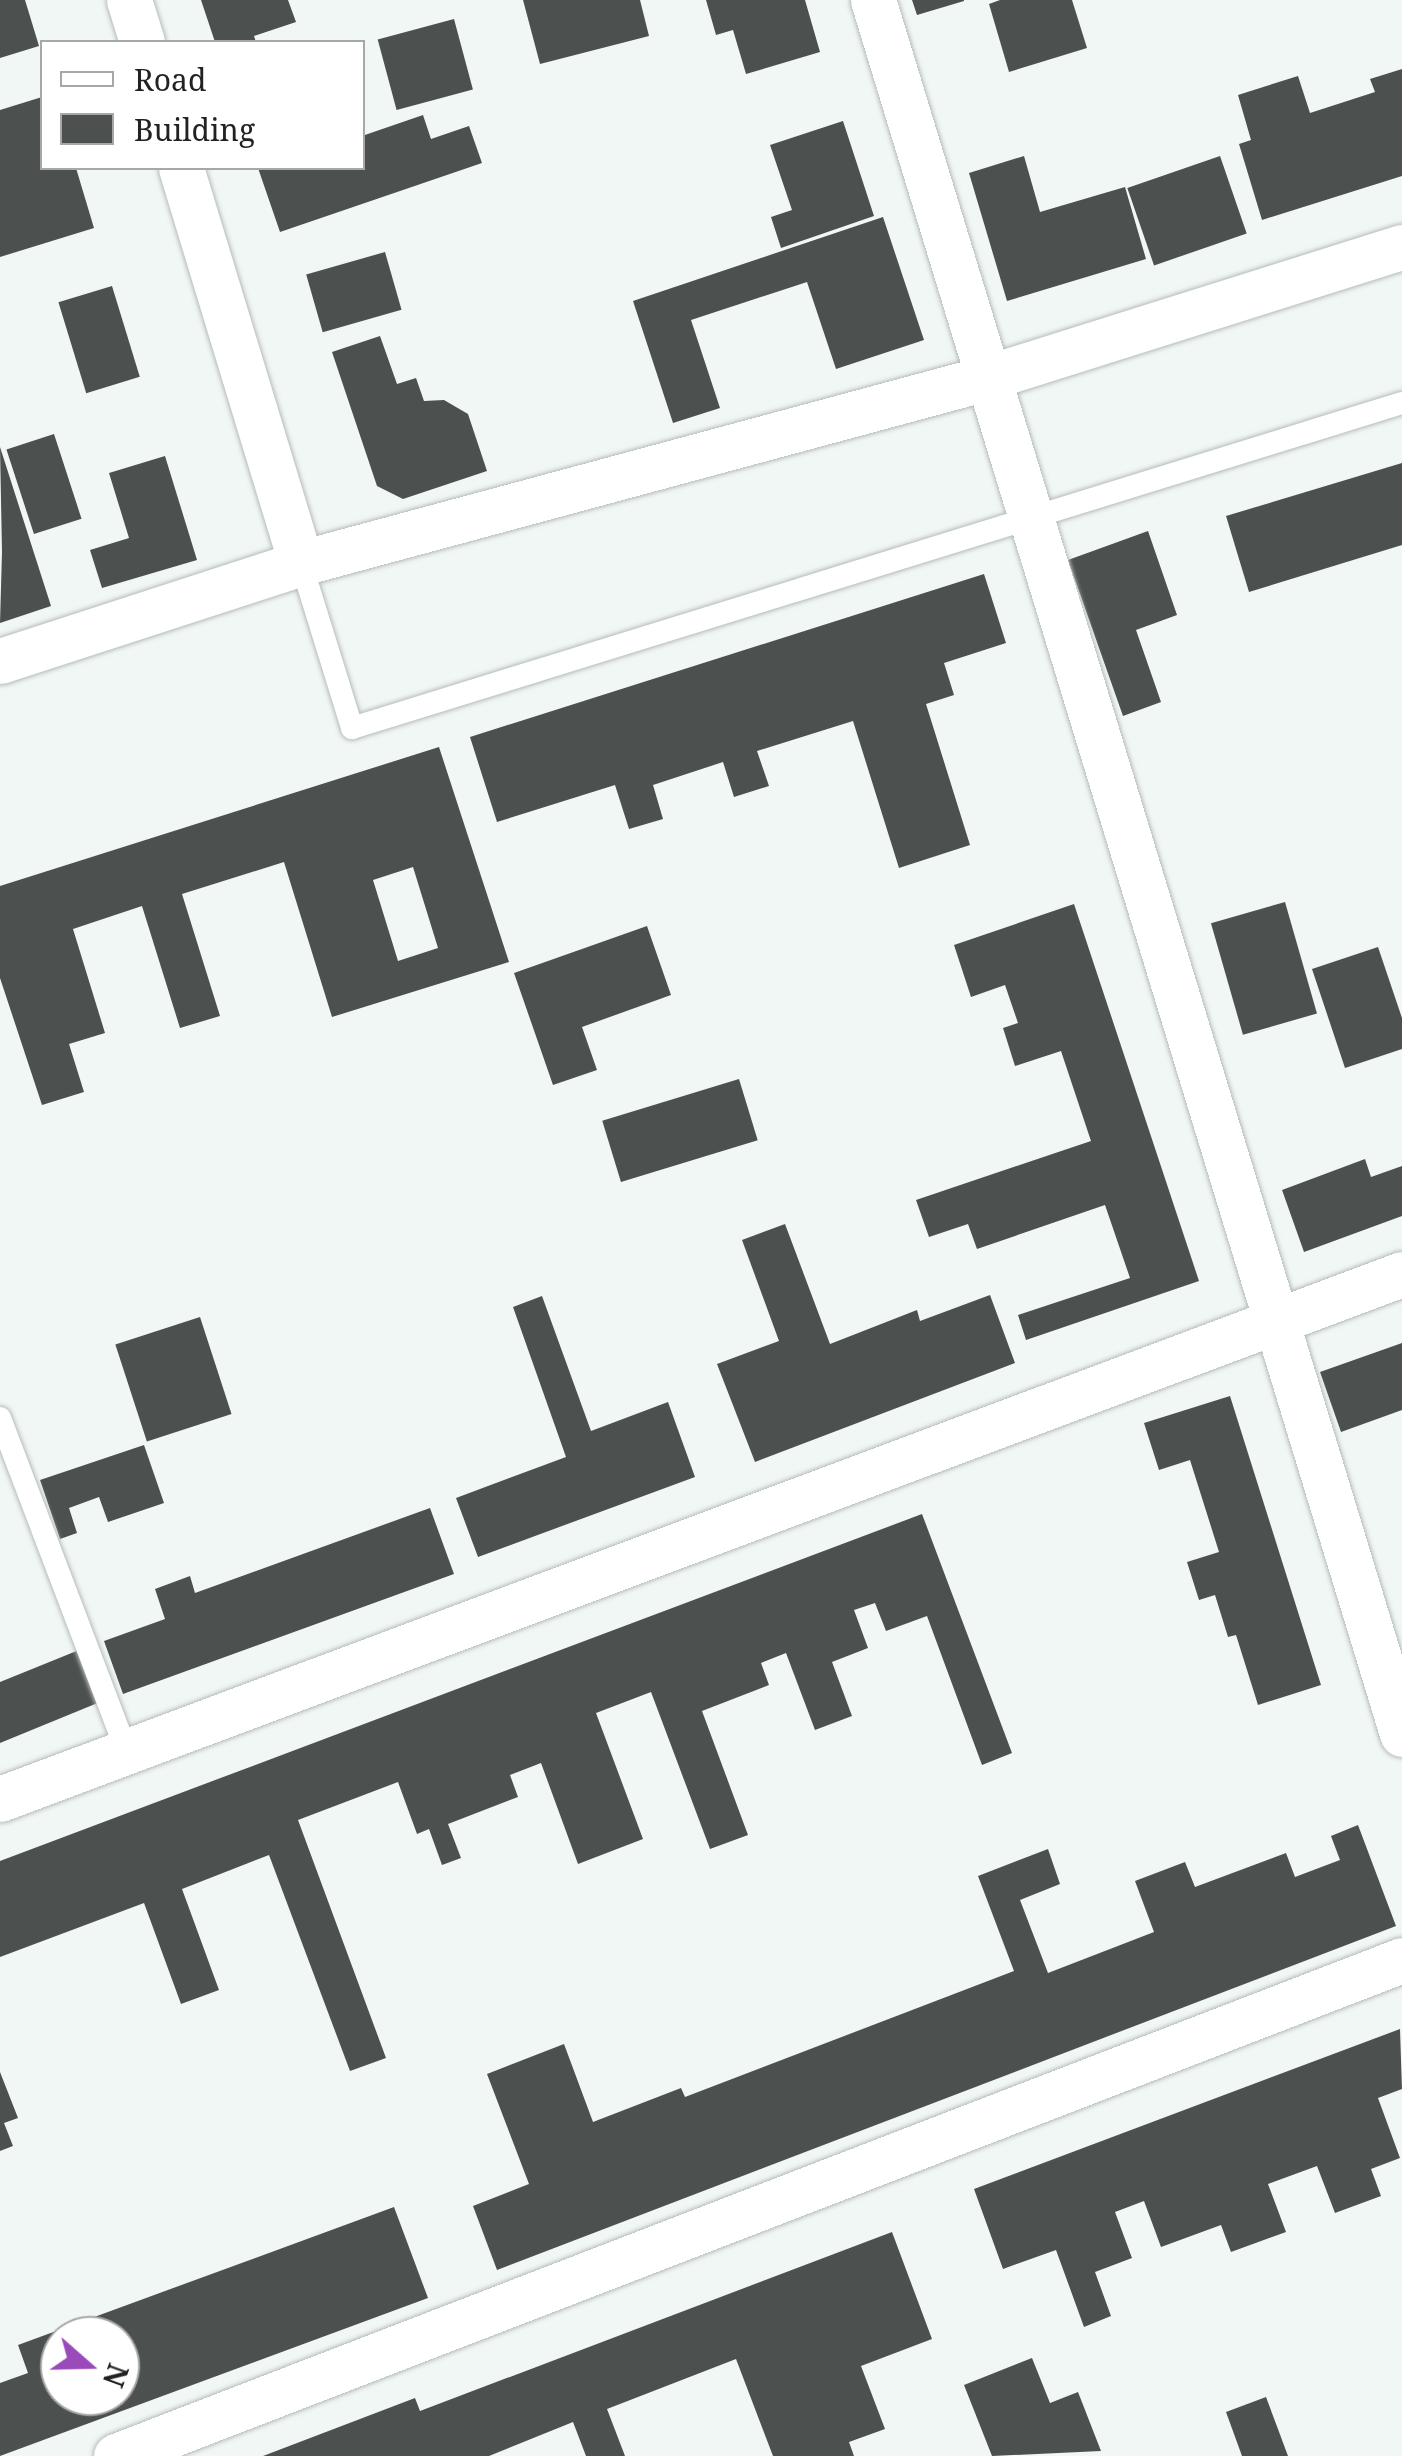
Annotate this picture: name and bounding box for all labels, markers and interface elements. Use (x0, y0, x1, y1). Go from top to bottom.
legend (40, 40, 365, 170)
text: Road (134, 59, 206, 100)
text: Building (134, 109, 255, 150)
north arrow (40, 2316, 140, 2416)
text: N (95, 2359, 138, 2392)

